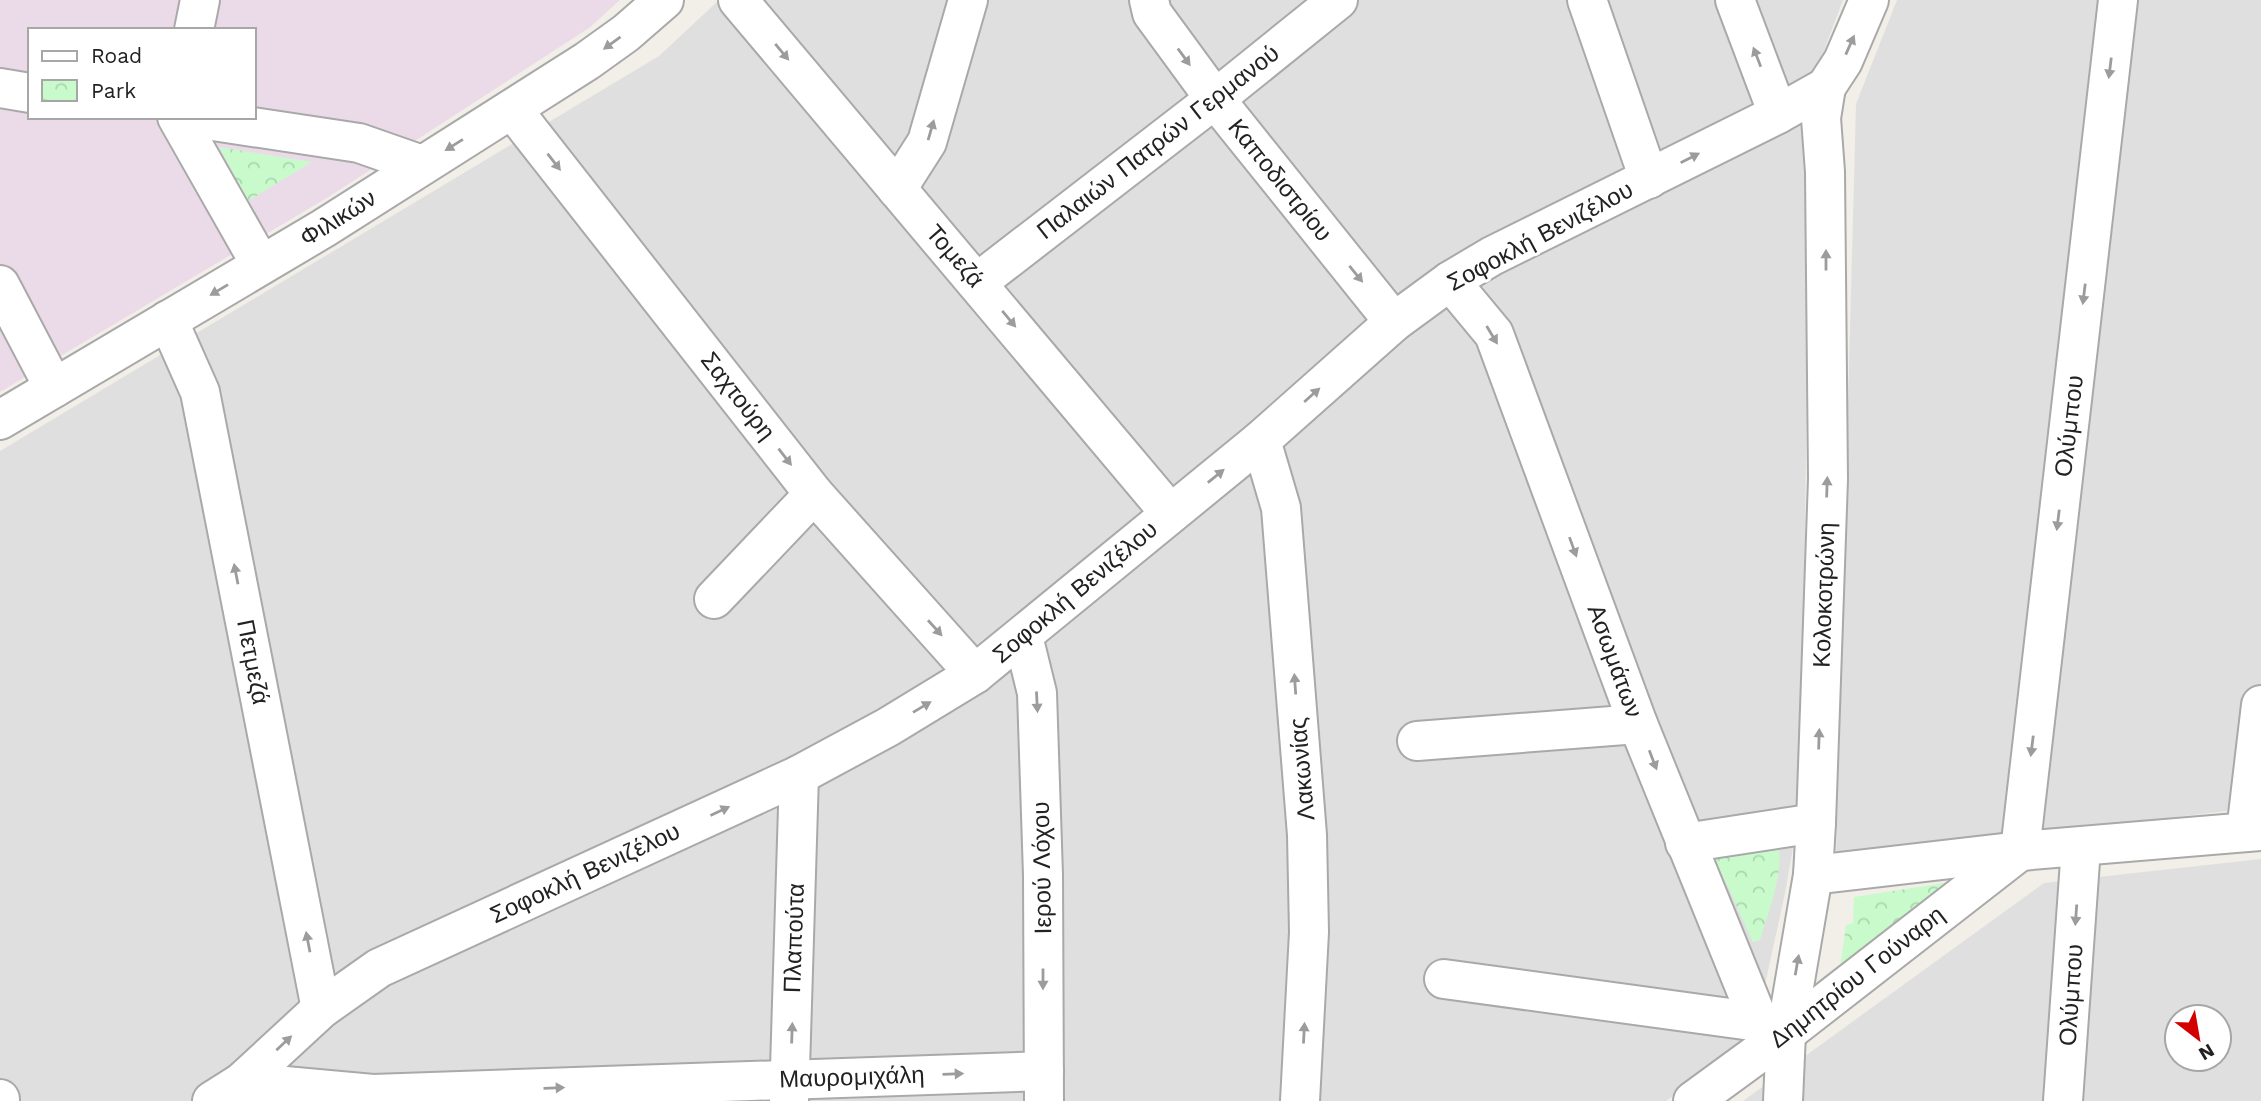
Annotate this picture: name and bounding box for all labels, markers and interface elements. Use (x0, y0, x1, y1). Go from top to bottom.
legend (28, 28, 256, 119)
one-way arrow (1844, 35, 1856, 55)
one-way arrow (603, 36, 621, 50)
street label: Παλαιών Πατρών Γερμανού (1032, 39, 1284, 245)
text: Road (91, 43, 142, 68)
one-way arrow (774, 44, 789, 61)
one-way arrow (1751, 46, 1762, 67)
one-way arrow (1177, 48, 1191, 67)
one-way arrow (2105, 57, 2116, 79)
text: Park (91, 78, 136, 103)
street label: Καποδιστρίου (1222, 113, 1338, 247)
one-way arrow (926, 120, 936, 141)
one-way arrow (445, 138, 463, 152)
one-way arrow (1680, 153, 1700, 164)
one-way arrow (546, 154, 561, 171)
street label: Σοφοκλή Βενιζέλου (1442, 175, 1638, 297)
street label: Φιλικών (295, 184, 381, 252)
street label: Τομεζά (920, 219, 990, 293)
one-way arrow (1820, 249, 1832, 271)
one-way arrow (1348, 265, 1363, 283)
one-way arrow (2079, 283, 2090, 305)
one-way arrow (209, 284, 228, 296)
one-way arrow (1001, 310, 1016, 328)
one-way arrow (1485, 325, 1498, 345)
street label: Σαχτούρη (695, 346, 781, 446)
street label: Ολύμπου (2049, 374, 2089, 478)
one-way arrow (1304, 387, 1321, 403)
one-way arrow (778, 448, 792, 466)
one-way arrow (1208, 469, 1225, 484)
one-way arrow (1822, 476, 1833, 498)
one-way arrow (2053, 509, 2064, 531)
street label: Σοφοκλή Βενιζέλου (987, 515, 1163, 669)
street label: Κολοκοτρώνη (1807, 522, 1841, 668)
one-way arrow (1568, 537, 1579, 558)
one-way arrow (230, 563, 241, 585)
street label: Ασωμάτων (1582, 601, 1648, 721)
street label: Πετμεζά (231, 617, 275, 707)
one-way arrow (927, 620, 942, 637)
one-way arrow (1289, 672, 1300, 694)
one-way arrow (1032, 692, 1043, 714)
one-way arrow (912, 700, 932, 713)
street label: Λακωνίας (1284, 716, 1320, 822)
one-way arrow (1813, 728, 1825, 750)
one-way arrow (2026, 735, 2037, 757)
one-way arrow (1647, 750, 1658, 771)
street label: Ιερού Λόχου (1027, 801, 1057, 935)
one-way arrow (710, 805, 730, 817)
street label: Σοφοκλή Βενιζέλου (486, 817, 684, 929)
street label: Πλαπούτα (778, 882, 810, 993)
street label: Δημητρίου Γούναρη (1764, 900, 1950, 1054)
one-way arrow (2070, 904, 2081, 926)
one-way arrow (303, 931, 314, 953)
street label: Ολύμπου (2053, 943, 2089, 1047)
one-way arrow (1792, 954, 1803, 976)
one-way arrow (1038, 968, 1049, 990)
north arrow (2163, 1003, 2233, 1073)
one-way arrow (786, 1022, 798, 1044)
one-way arrow (1298, 1022, 1309, 1044)
one-way arrow (275, 1036, 292, 1052)
text: N (2195, 1039, 2218, 1066)
street label: Μαυρομιχάλη (779, 1060, 925, 1094)
one-way arrow (942, 1068, 964, 1080)
one-way arrow (544, 1082, 566, 1094)

